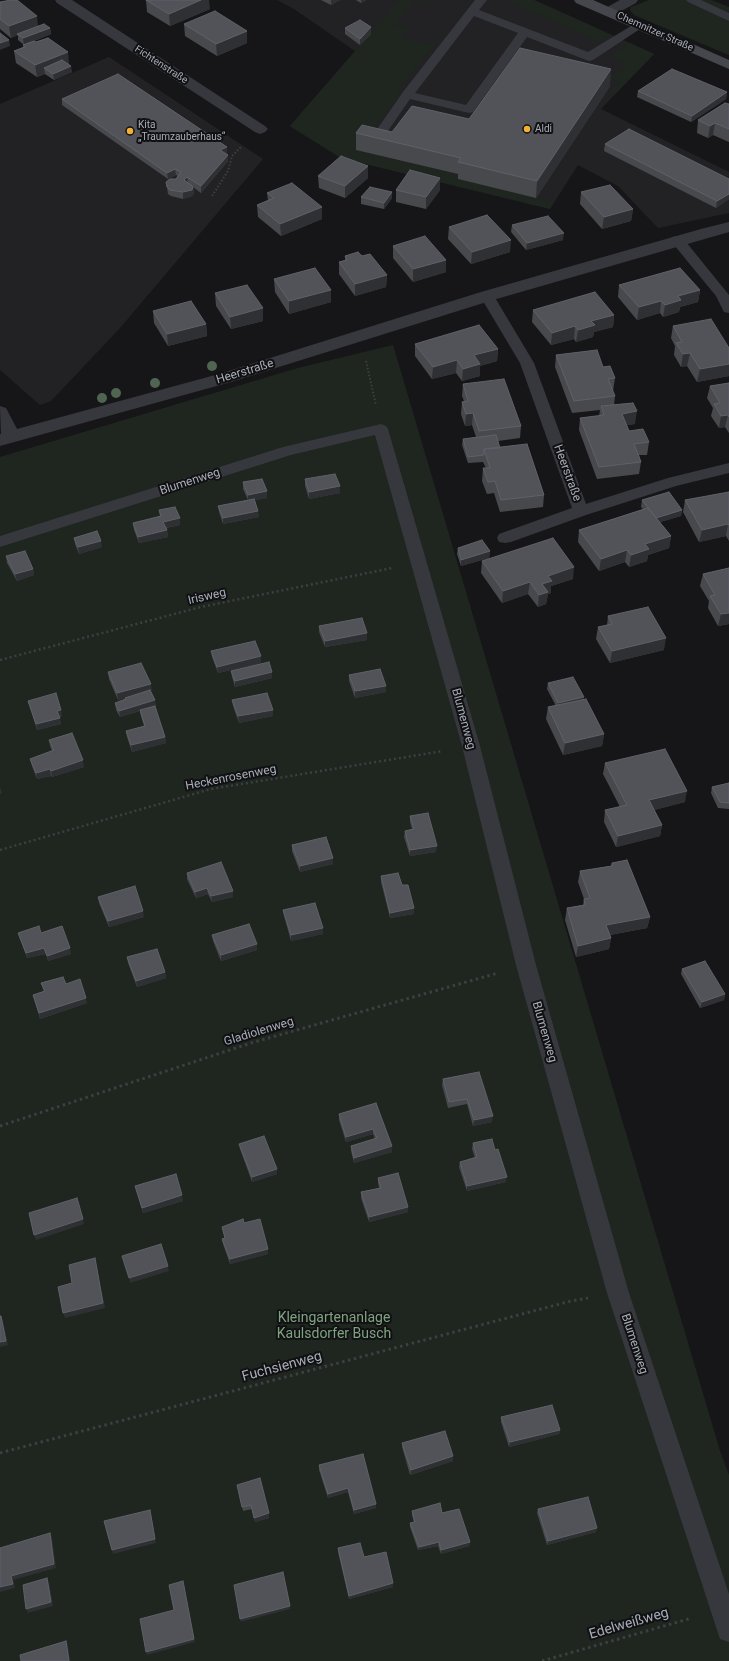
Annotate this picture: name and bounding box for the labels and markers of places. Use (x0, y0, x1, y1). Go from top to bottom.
place label: Kita „Traumzauberhaus“ (138, 119, 225, 142)
place label: Aldi (535, 123, 552, 135)
marker: Aldi (522, 124, 532, 134)
marker: Kita „Traumzauberhaus“ (125, 126, 135, 136)

